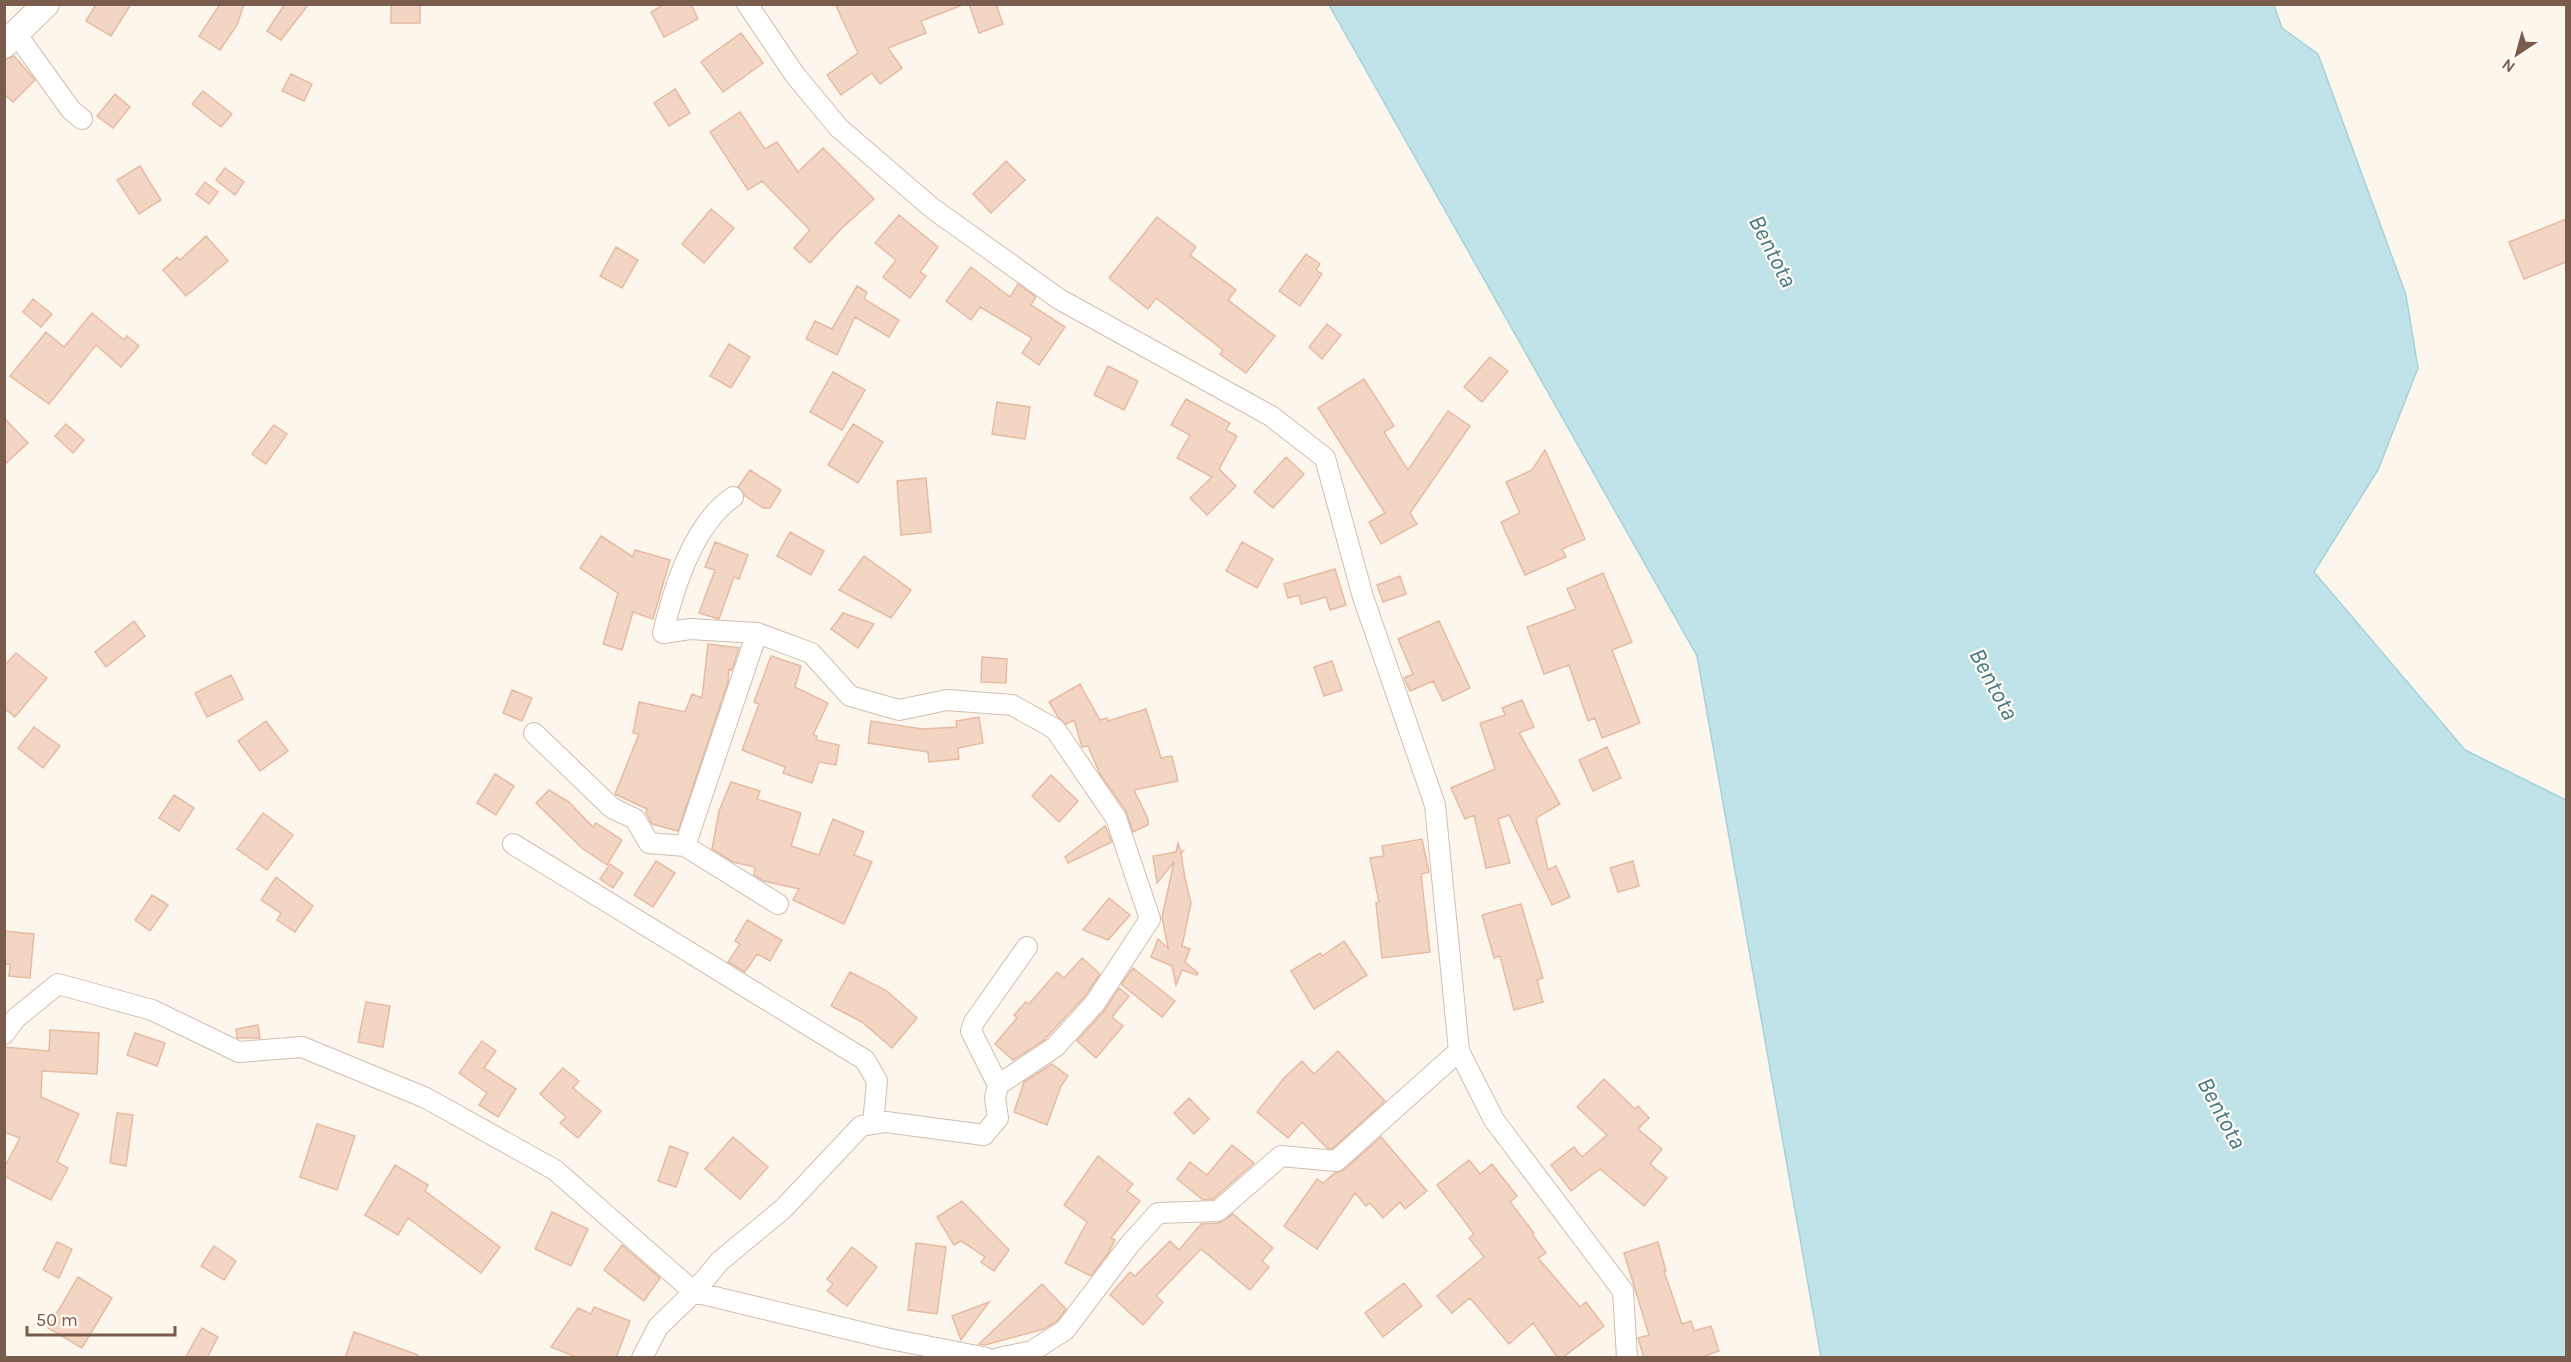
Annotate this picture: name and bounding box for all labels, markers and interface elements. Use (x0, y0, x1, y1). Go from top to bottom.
north arrow (2487, 24, 2547, 84)
text: N (2498, 55, 2519, 77)
water label: Bentota (1743, 210, 1803, 292)
water label: Bentota (1963, 643, 2025, 725)
water label: Bentota (2191, 1072, 2253, 1154)
scale bar (27, 1299, 176, 1337)
text: 50 m (36, 1309, 78, 1331)

